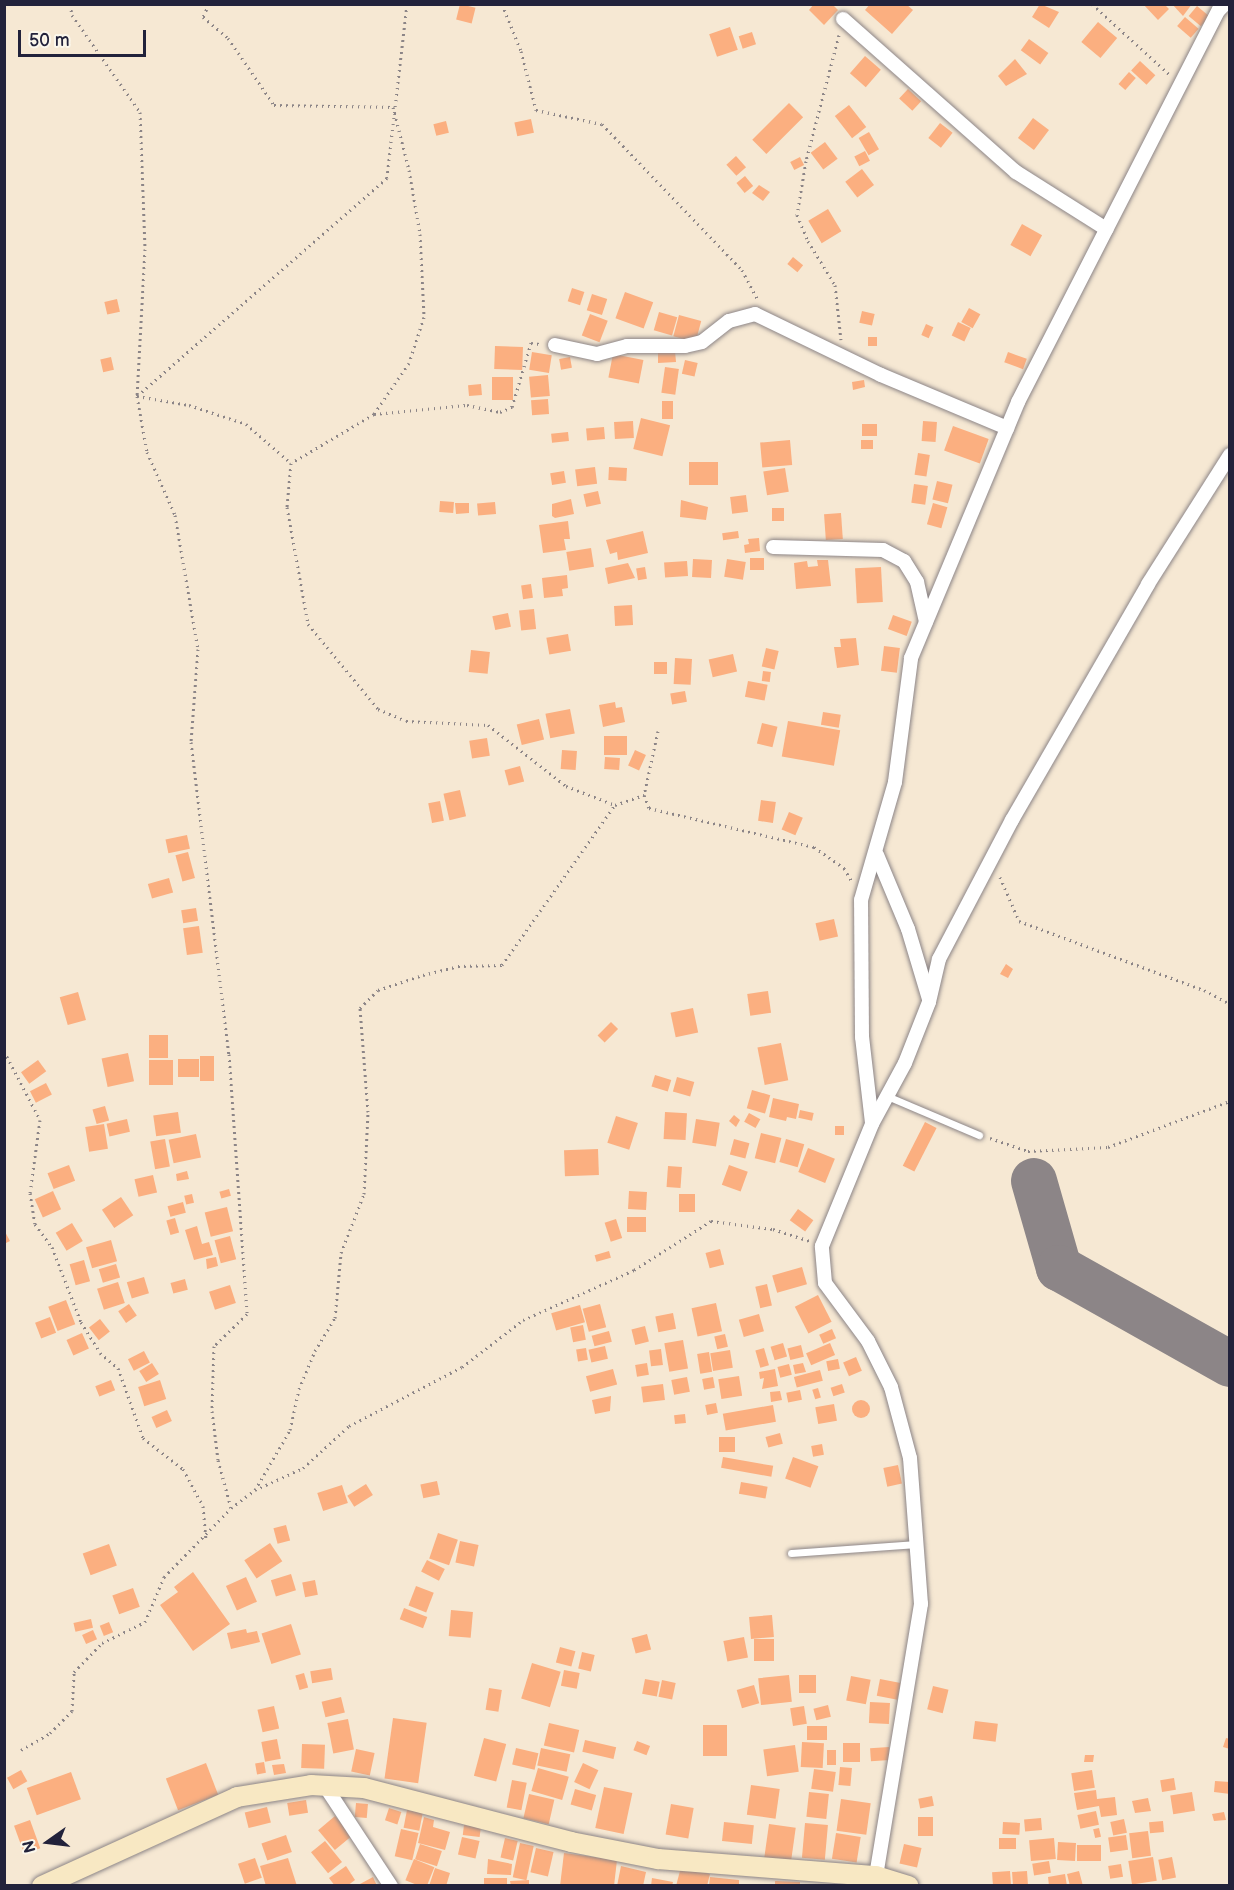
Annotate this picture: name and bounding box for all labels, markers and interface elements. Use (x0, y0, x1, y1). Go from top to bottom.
scale bar (21, 18, 148, 56)
text: 50 m (29, 30, 70, 51)
north arrow (18, 1812, 78, 1872)
text: N (19, 1838, 41, 1855)

